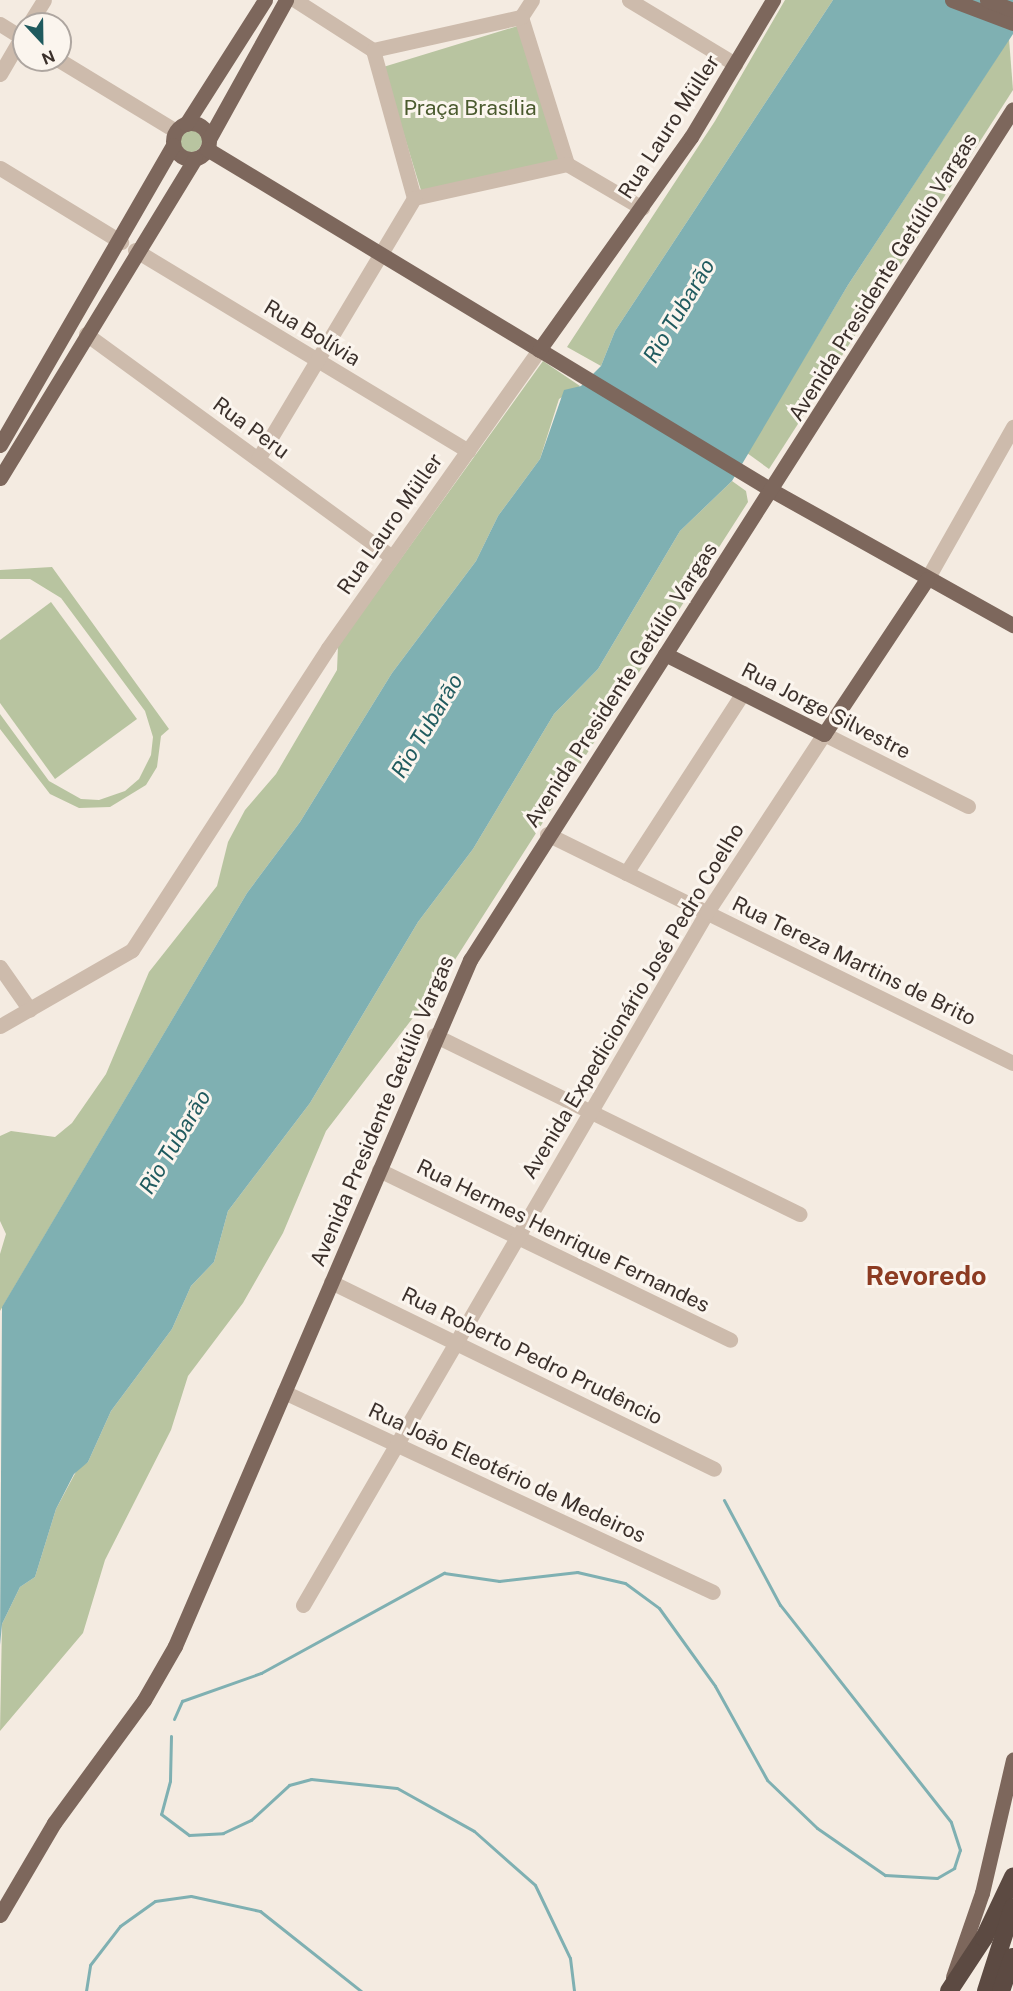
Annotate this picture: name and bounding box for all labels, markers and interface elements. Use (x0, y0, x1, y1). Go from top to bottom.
north arrow (12, 12, 72, 72)
text: N (39, 46, 58, 68)
street label: Rua Lauro Müller (613, 50, 725, 204)
park label: Praça Brasília (403, 95, 537, 121)
street label: Avenida Presidente Getúlio Vargas (783, 128, 983, 426)
water label: Rio Tubarão (638, 254, 720, 368)
street label: Rua Bolívia (259, 294, 365, 372)
street label: Rua Peru (208, 392, 294, 464)
street label: Rua Lauro Müller (332, 449, 448, 599)
street label: Avenida Presidente Getúlio Vargas (519, 537, 723, 833)
street label: Rua Jorge Silvestre (737, 657, 915, 765)
water label: Rio Tubarão (386, 669, 468, 783)
street label: Avenida Expedicionário José Pedro Coelho (516, 819, 750, 1183)
street label: Rua Tereza Martins de Brito (728, 891, 980, 1031)
street label: Avenida Presidente Getúlio Vargas (305, 952, 459, 1270)
water label: Rio Tubarão (134, 1085, 216, 1199)
street label: Rua Hermes Henrique Fernandes (412, 1154, 714, 1318)
district label: Revoredo (865, 1260, 987, 1292)
street label: Rua Roberto Pedro Prudêncio (397, 1282, 667, 1430)
street label: Rua João Eleotério de Medeiros (364, 1397, 650, 1549)

